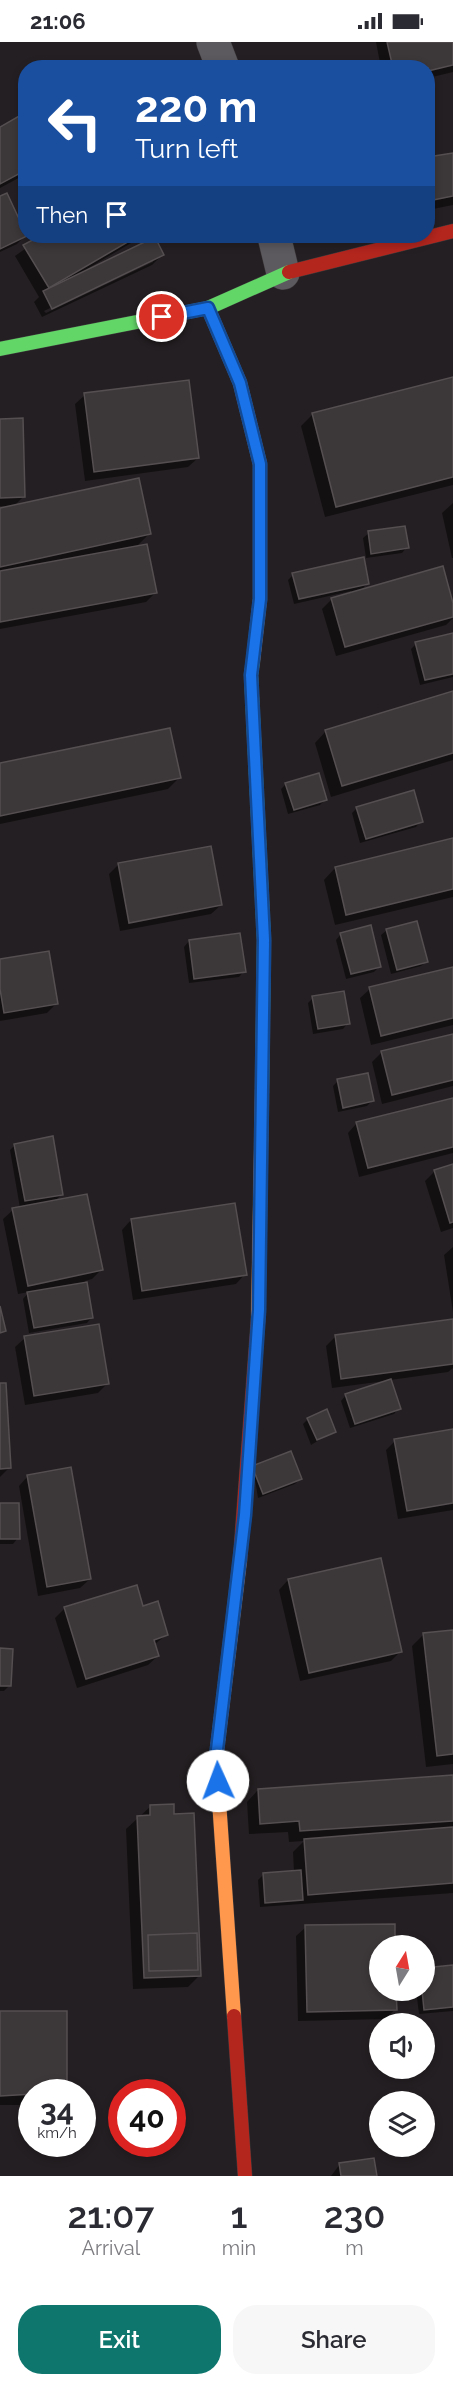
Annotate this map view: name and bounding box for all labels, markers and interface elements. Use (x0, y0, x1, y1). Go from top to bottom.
text: 21:06 (30, 8, 86, 34)
text: 220 m (135, 83, 257, 132)
icon: left (36, 84, 114, 162)
text: Turn left (135, 133, 238, 164)
icon: arrive (100, 198, 133, 231)
text: Then (36, 202, 88, 228)
pin (136, 291, 187, 342)
icon: arrive (145, 300, 178, 333)
position arrow (186, 1749, 250, 1813)
north arrow (369, 1935, 435, 2001)
map controls (369, 1935, 435, 2157)
button: sound (369, 2013, 435, 2079)
speed limit sign: 40 (108, 2079, 186, 2157)
button: layers (369, 2091, 435, 2157)
text: 34 (40, 2093, 74, 2128)
text: km/h (37, 2124, 77, 2142)
text: 21:07 (68, 2194, 154, 2236)
text: 1 (230, 2194, 247, 2236)
text: 230 (324, 2194, 385, 2236)
text: Arrival (82, 2236, 140, 2260)
text: min (222, 2236, 256, 2260)
text: m (345, 2236, 364, 2260)
button: Exit (18, 2305, 221, 2374)
button: Share (233, 2305, 435, 2374)

